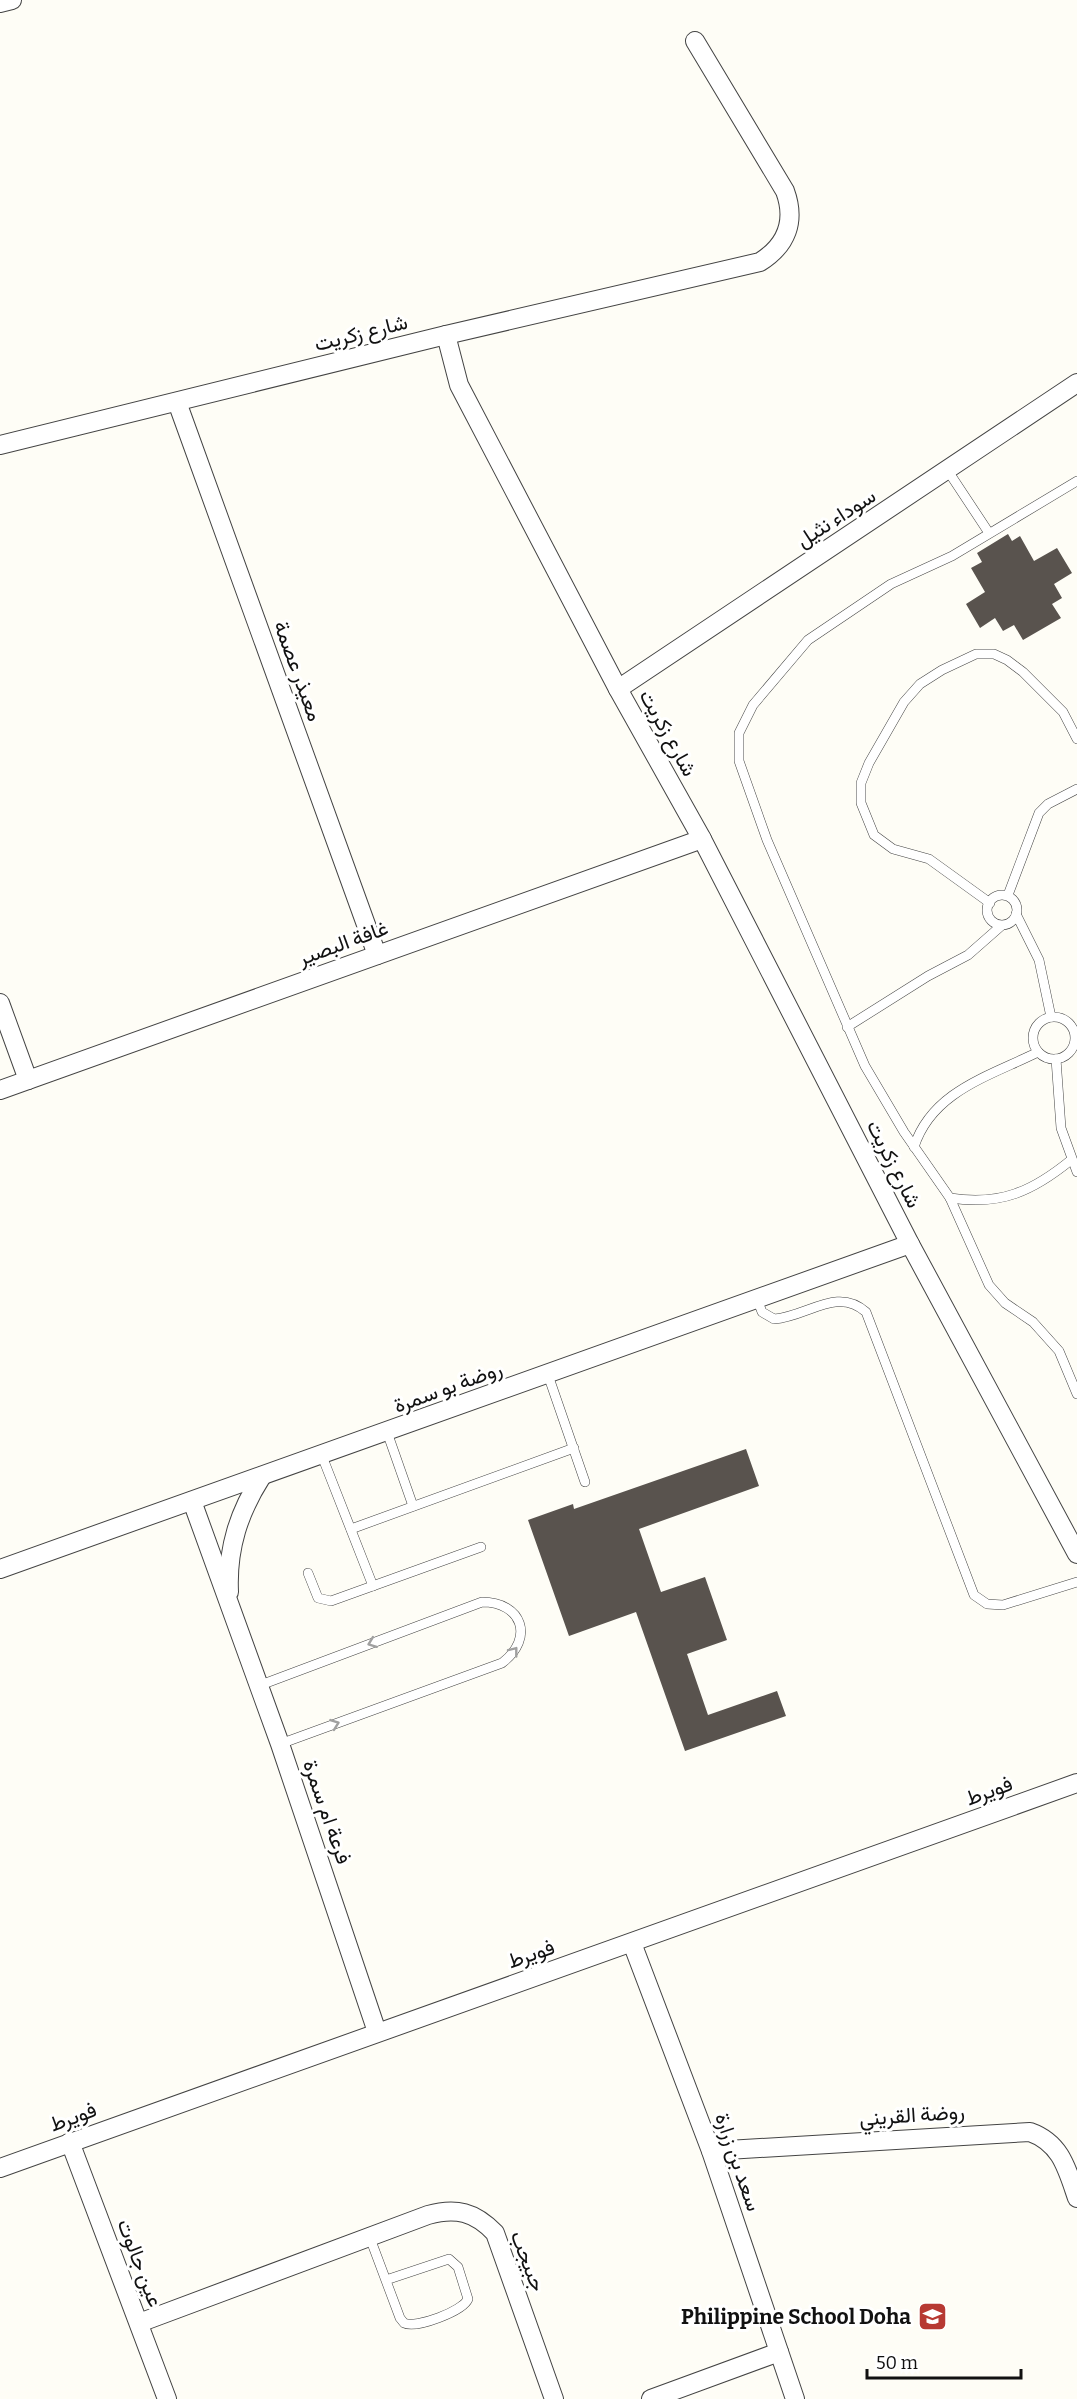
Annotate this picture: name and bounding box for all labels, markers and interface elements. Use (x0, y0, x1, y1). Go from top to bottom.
street label: شارع زكريت (312, 309, 411, 358)
street label: سوداء نثيل (791, 483, 881, 553)
street label: معيذر عصمة (268, 617, 328, 725)
street label: شارع زكريت (633, 685, 702, 781)
street label: غافة البصير (294, 915, 392, 972)
street label: شارع زكريت (860, 1116, 927, 1213)
street label: روضة بو سمرة (390, 1355, 506, 1419)
one-way arrow (367, 1636, 378, 1649)
one-way arrow (506, 1647, 517, 1658)
one-way arrow (329, 1719, 340, 1731)
street label: فرعة ام سمرة (296, 1756, 357, 1868)
street label: فويرط (962, 1771, 1016, 1811)
street label: فويرط (504, 1934, 558, 1974)
street label: فويرط (46, 2097, 100, 2137)
street label: روضة القريني (858, 2098, 966, 2136)
street label: سعد بن زرارة (709, 2109, 767, 2215)
street label: عين جالوت (111, 2215, 169, 2311)
street label: جبيجب (505, 2227, 551, 2295)
school or university icon: Philippine School Doha (916, 2301, 948, 2333)
place label: Philippine School Doha (681, 2304, 911, 2330)
scale bar (867, 2342, 1022, 2380)
text: 50 m (876, 2352, 918, 2374)

